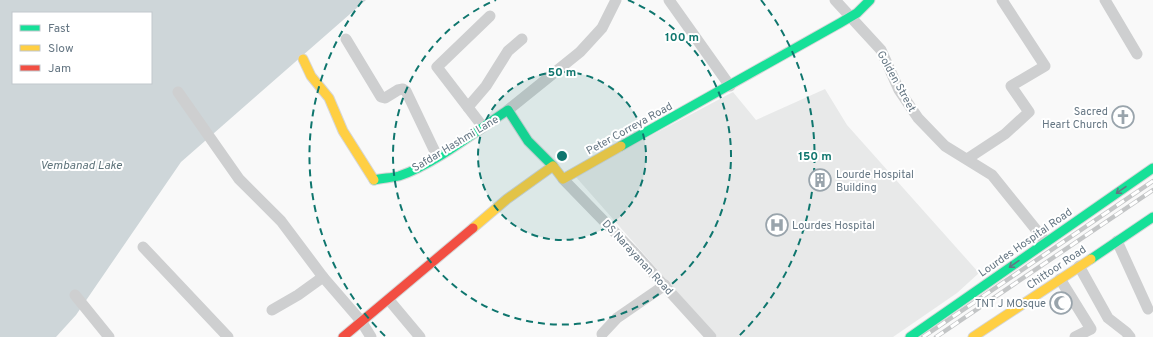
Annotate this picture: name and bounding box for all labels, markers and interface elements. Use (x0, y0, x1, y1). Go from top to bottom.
legend (12, 12, 152, 84)
text: Fast (48, 21, 70, 37)
text: 100 m (665, 30, 699, 46)
text: Slow (48, 41, 74, 57)
street label: Golden Street (874, 48, 919, 115)
text: Jam (48, 61, 71, 77)
text: 50 m (548, 65, 576, 81)
street label: Peter Correya Road (584, 99, 675, 158)
church icon: Sacred Heart Church (1110, 104, 1136, 130)
place label: Sacred Heart Church (1042, 105, 1108, 132)
street label: Safdar Hashmi Lane (410, 112, 501, 175)
centre of rings (555, 149, 569, 163)
text: 150 m (798, 149, 832, 165)
water label: Vembanad Lake (40, 158, 123, 174)
building icon: Lourde Hospital Building (807, 167, 833, 193)
place label: Lourde Hospital Building (836, 168, 914, 195)
one-way arrow (1116, 186, 1127, 194)
street label: Lourdes Hospital Road (976, 205, 1075, 280)
hospital icon: Lourdes Hospital (764, 212, 790, 238)
street label: DS Narayanan Road (599, 217, 676, 298)
place label: Lourdes Hospital (792, 219, 875, 233)
street label: Chittoor Road (1024, 243, 1089, 293)
one-way arrow (1009, 260, 1020, 268)
mosque icon: TNT J MOsque (1048, 290, 1074, 316)
place label: TNT J MOsque (975, 297, 1046, 311)

